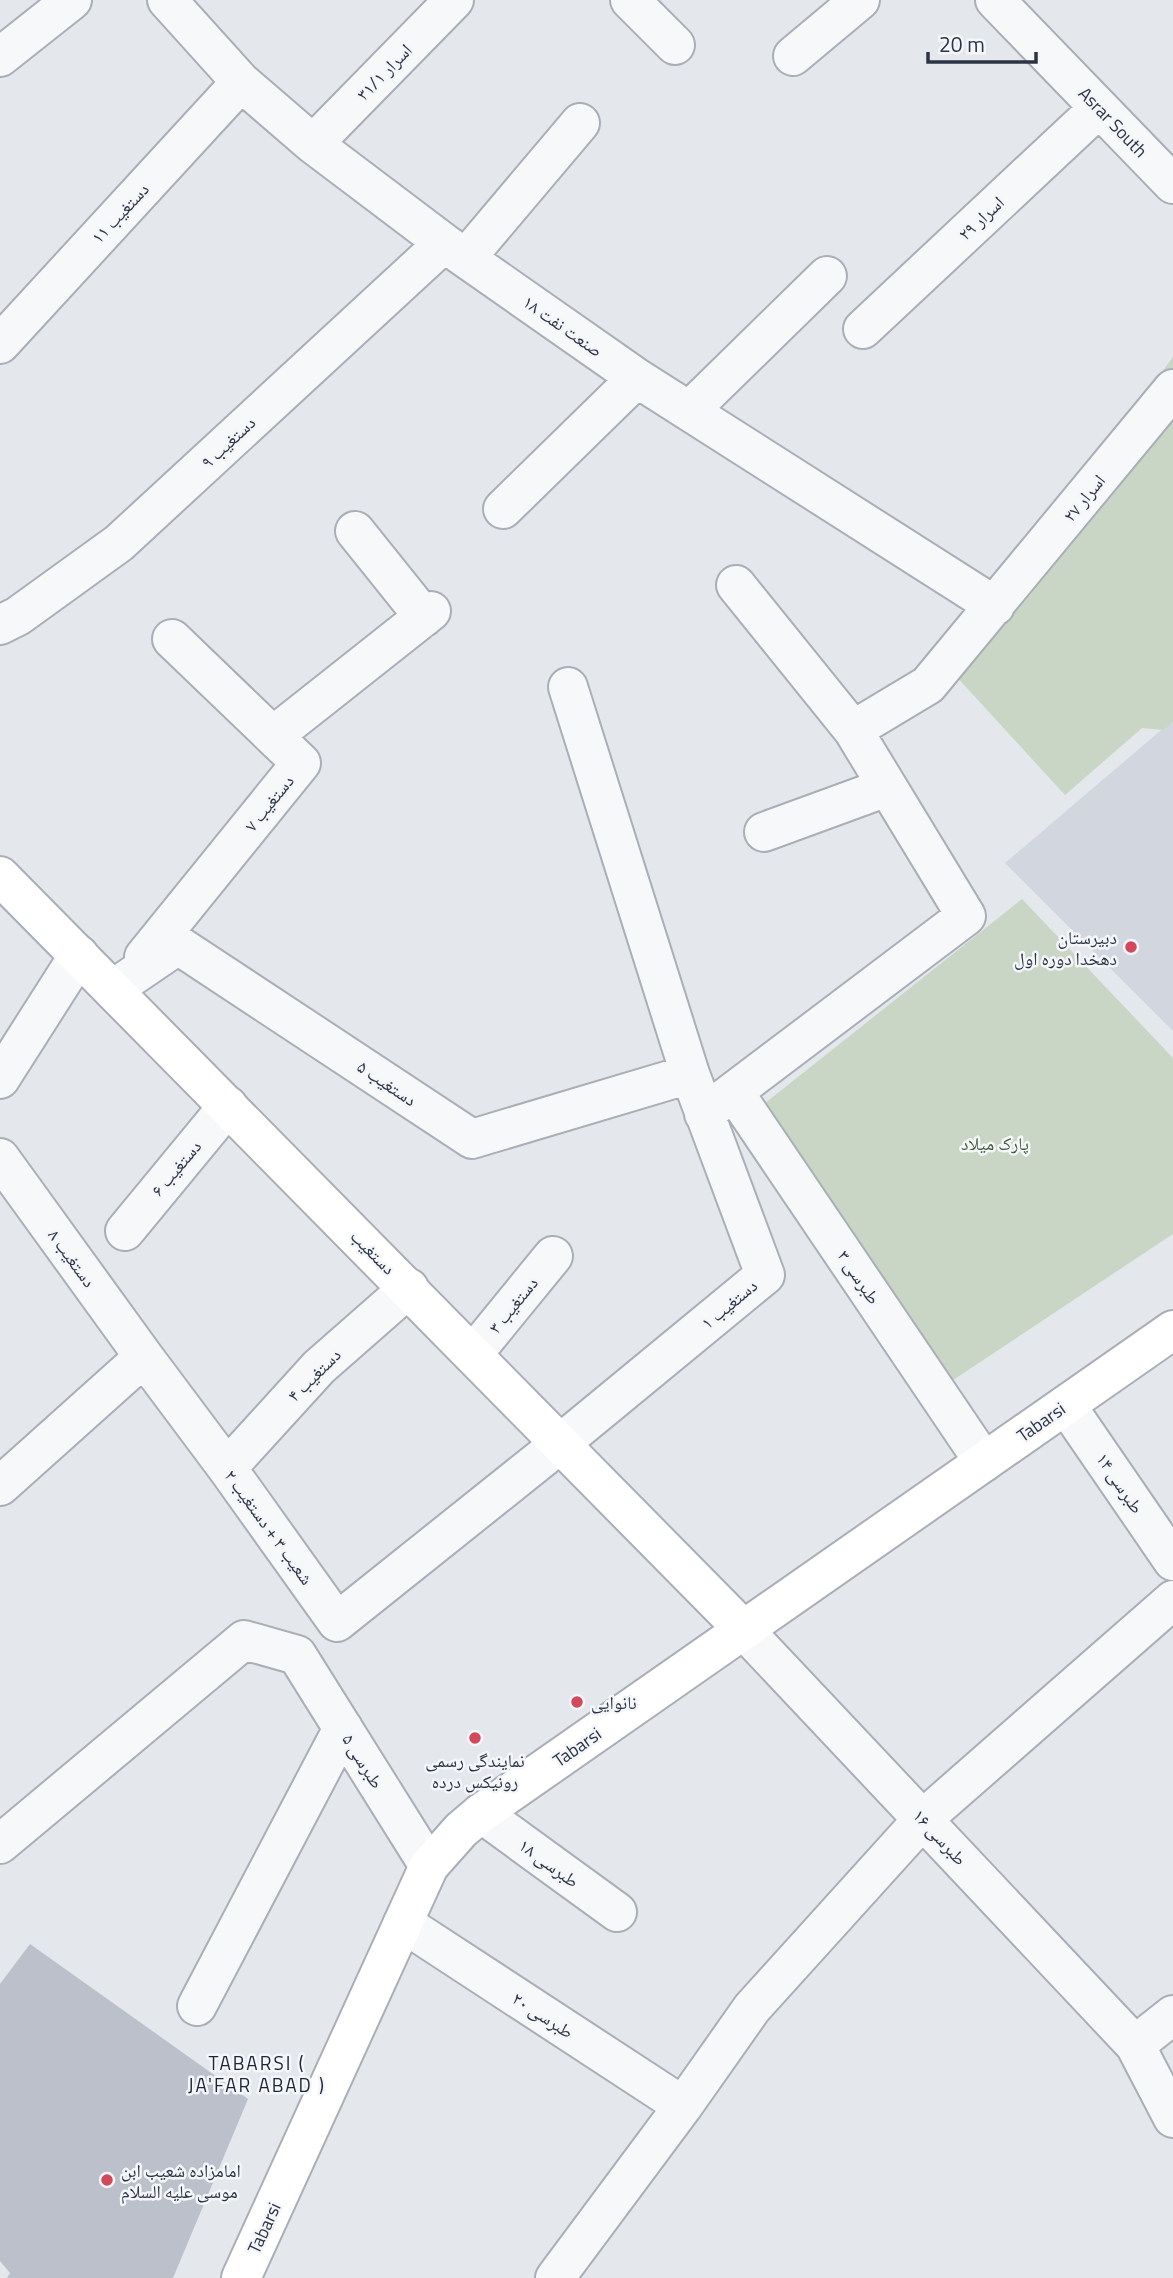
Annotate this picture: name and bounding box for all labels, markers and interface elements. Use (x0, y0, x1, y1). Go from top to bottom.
scale bar (928, 21, 1036, 65)
text: 20 m (939, 28, 985, 60)
street label: اسرار ۳۱/۱ (350, 37, 418, 107)
street label: Asrar South (1072, 80, 1154, 164)
street label: دستغیب ۱۱ (85, 177, 155, 249)
street label: اسرار ۲۹ (952, 189, 1010, 247)
street label: صنعت نفت ۱۸ (517, 288, 609, 364)
street label: دستغیب ۹ (194, 409, 262, 475)
street label: اسرار ۲۷ (1056, 468, 1112, 528)
street label: دستغیب ۷ (238, 769, 300, 837)
place label: دبیرستان دهخدا دوره اول (1014, 924, 1117, 972)
marker: دبیرستان دهخدا دوره اول (1123, 939, 1139, 955)
street label: دستغیب ۵ (352, 1053, 422, 1113)
park label: پارک میلاد (961, 1130, 1029, 1157)
street label: دستغیب ۶ (144, 1134, 208, 1202)
street label: دستغیب ۸ (42, 1223, 102, 1293)
street label: دستغیب (344, 1223, 402, 1281)
street label: طبرسی ۳ (831, 1244, 887, 1310)
street label: دستغیب ۳ (482, 1271, 544, 1339)
street label: دستغیب ۱ (695, 1272, 763, 1336)
street label: دستغیب ۴ (281, 1342, 347, 1408)
street label: Tabarsi (1011, 1395, 1071, 1449)
street label: طبرسی ۱۴ (1090, 1447, 1150, 1519)
street label: شعیب ۳ + دستغیب ۲ (218, 1464, 320, 1590)
place label: نانوایی (591, 1689, 637, 1716)
marker: نانوایی (569, 1694, 585, 1710)
street label: Tabarsi (547, 1720, 607, 1774)
street label: طبرسی ۵ (335, 1728, 391, 1794)
marker: نمایندگی رسمی رونیکس درده (467, 1730, 483, 1746)
place label: نمایندگی رسمی رونیکس درده (425, 1747, 525, 1795)
street label: طبرسی ۱۶ (907, 1803, 973, 1871)
street label: طبرسی ۱۸ (513, 1832, 585, 1894)
street label: طبرسی ۲۰ (507, 1985, 579, 2045)
district label: TABARSI ( JA'FAR ABAD ) (188, 2048, 326, 2099)
place label: امامزاده شعیب ابن موسی علیه السلام (121, 2157, 241, 2205)
marker: امامزاده شعیب ابن موسی علیه السلام (99, 2172, 115, 2188)
street label: Tabarsi (240, 2198, 288, 2258)

